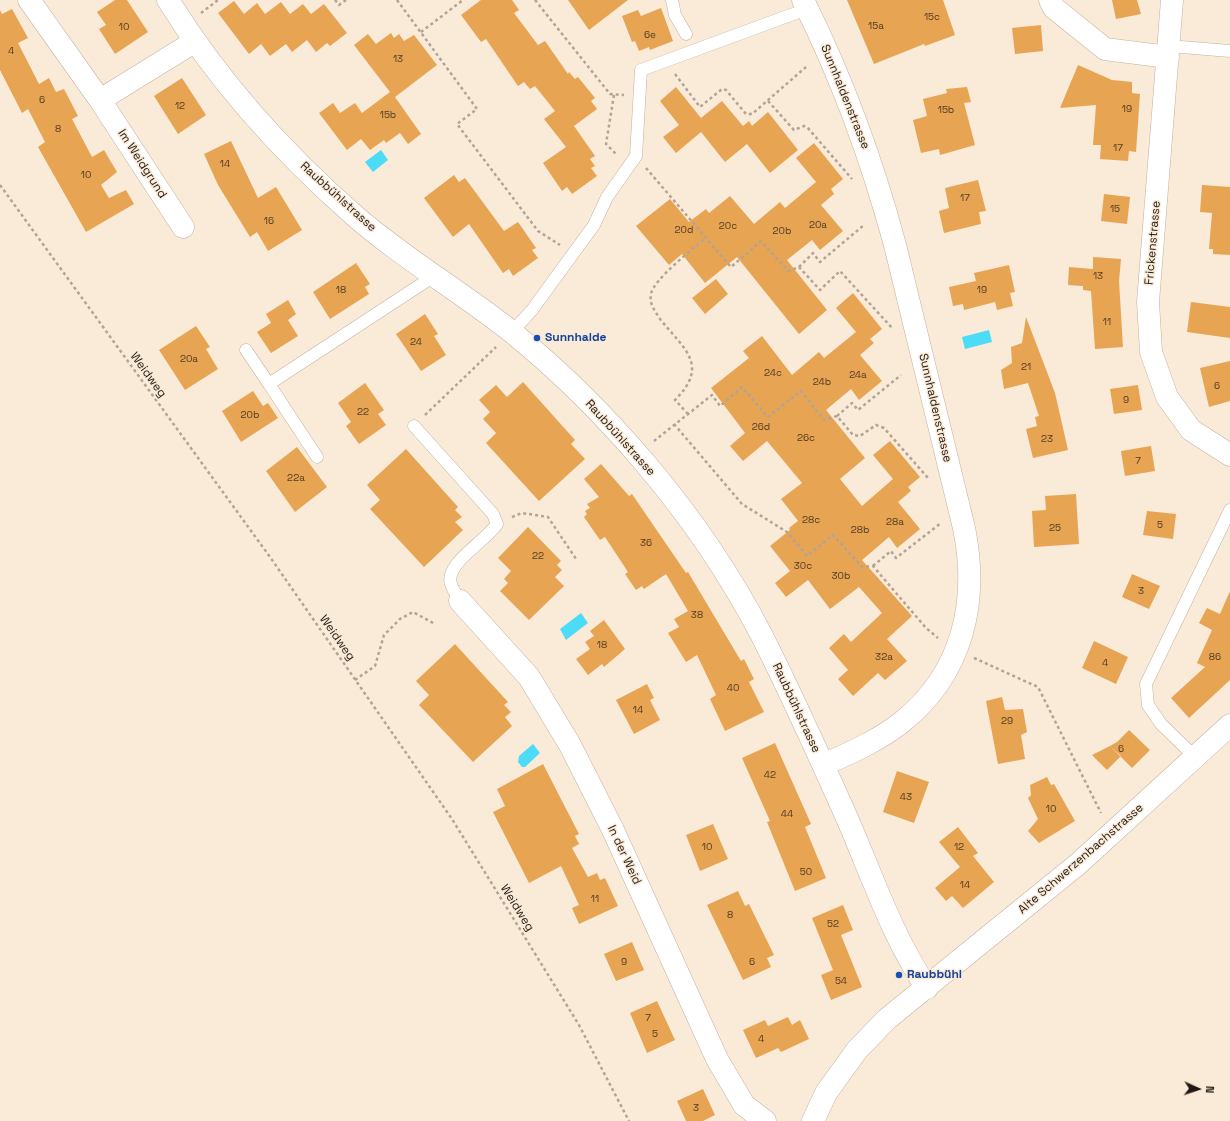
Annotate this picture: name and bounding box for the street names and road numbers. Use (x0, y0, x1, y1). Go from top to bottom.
street label: Sunnhaldenstrasse (817, 43, 873, 151)
street label: Im Weidgrund (114, 127, 170, 201)
street label: Raubbühlstrasse (297, 159, 379, 235)
street label: Frickenstrasse (1142, 200, 1164, 286)
street label: Weidweg (127, 350, 169, 400)
street label: Sunnhaldenstrasse (915, 352, 955, 464)
street label: Raubbühlstrasse (582, 397, 658, 479)
street label: Weidweg (316, 612, 358, 664)
street label: Raubbühlstrasse (769, 661, 823, 755)
street label: Alte Schwerzenbachstrasse (1016, 801, 1146, 917)
street label: In der Weid (604, 823, 644, 887)
street label: Weidweg (497, 882, 537, 934)

